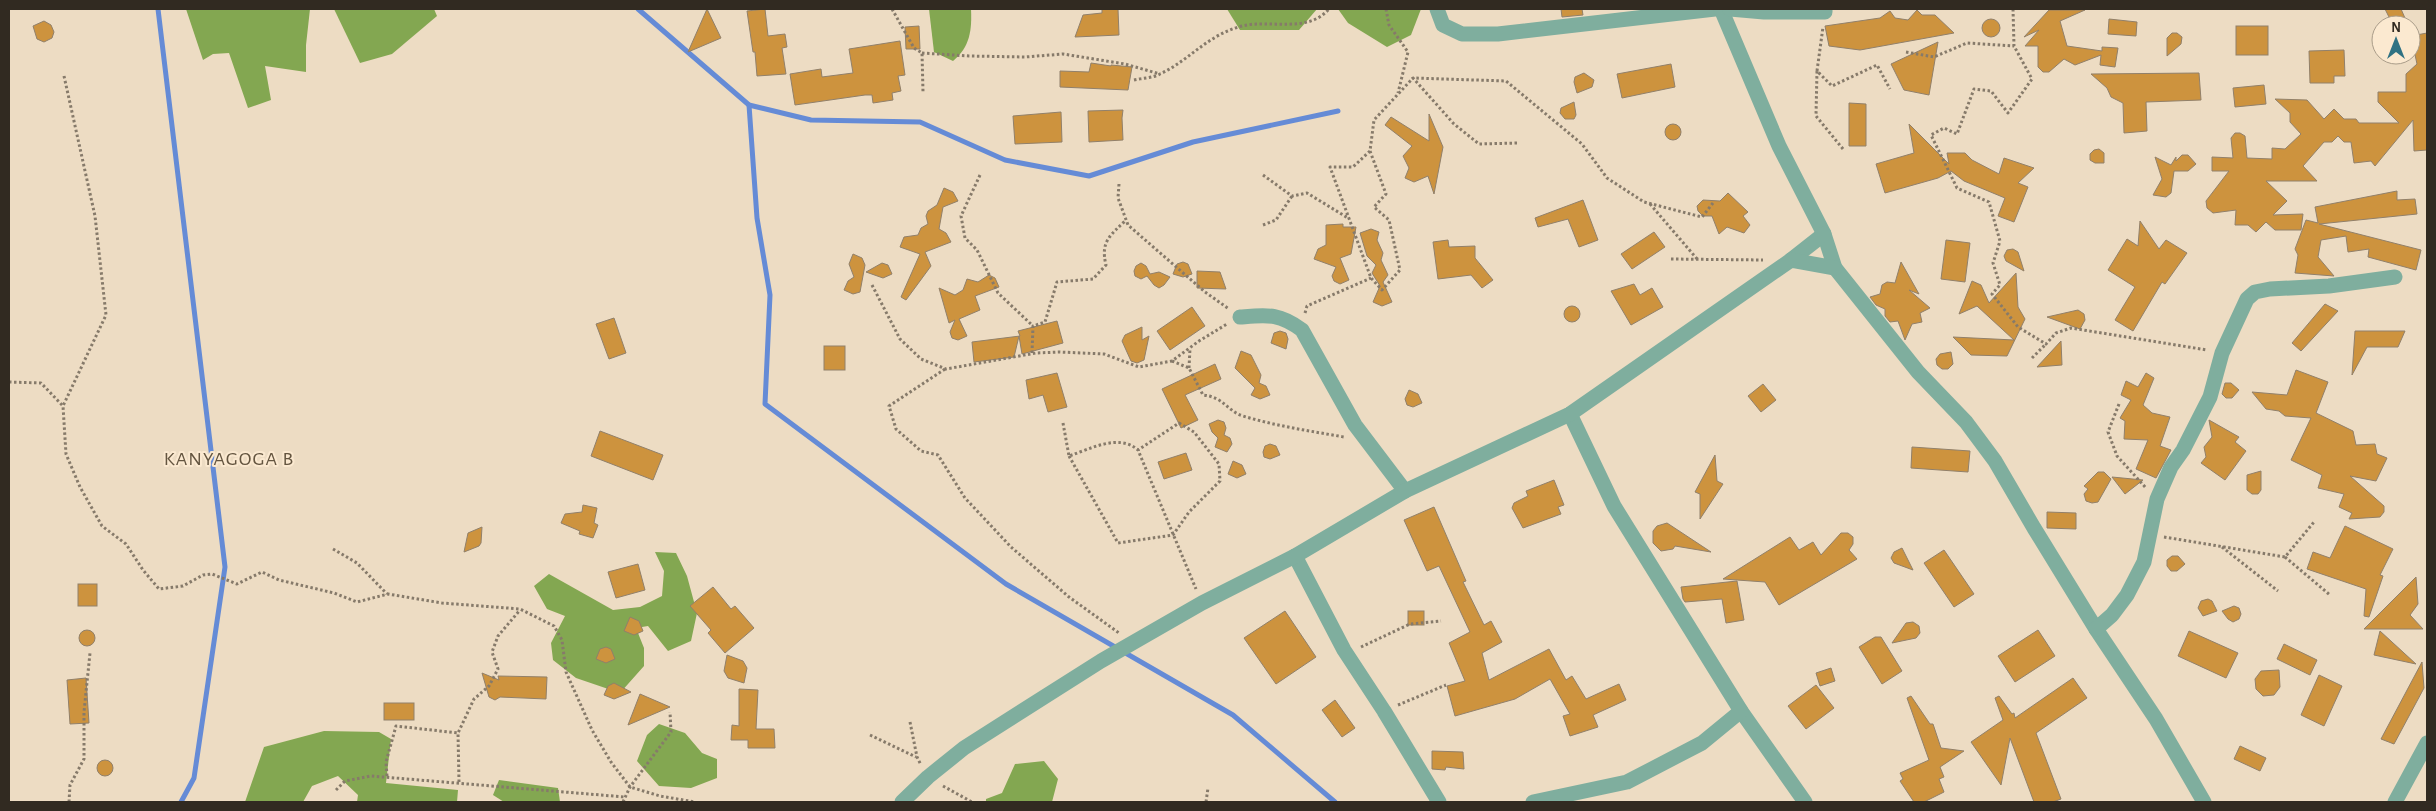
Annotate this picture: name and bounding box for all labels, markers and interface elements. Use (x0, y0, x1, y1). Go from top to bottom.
north arrow (2371, 15, 2421, 65)
text: N (2391, 21, 2401, 35)
district label: KANYAGOGA B (164, 449, 294, 469)

